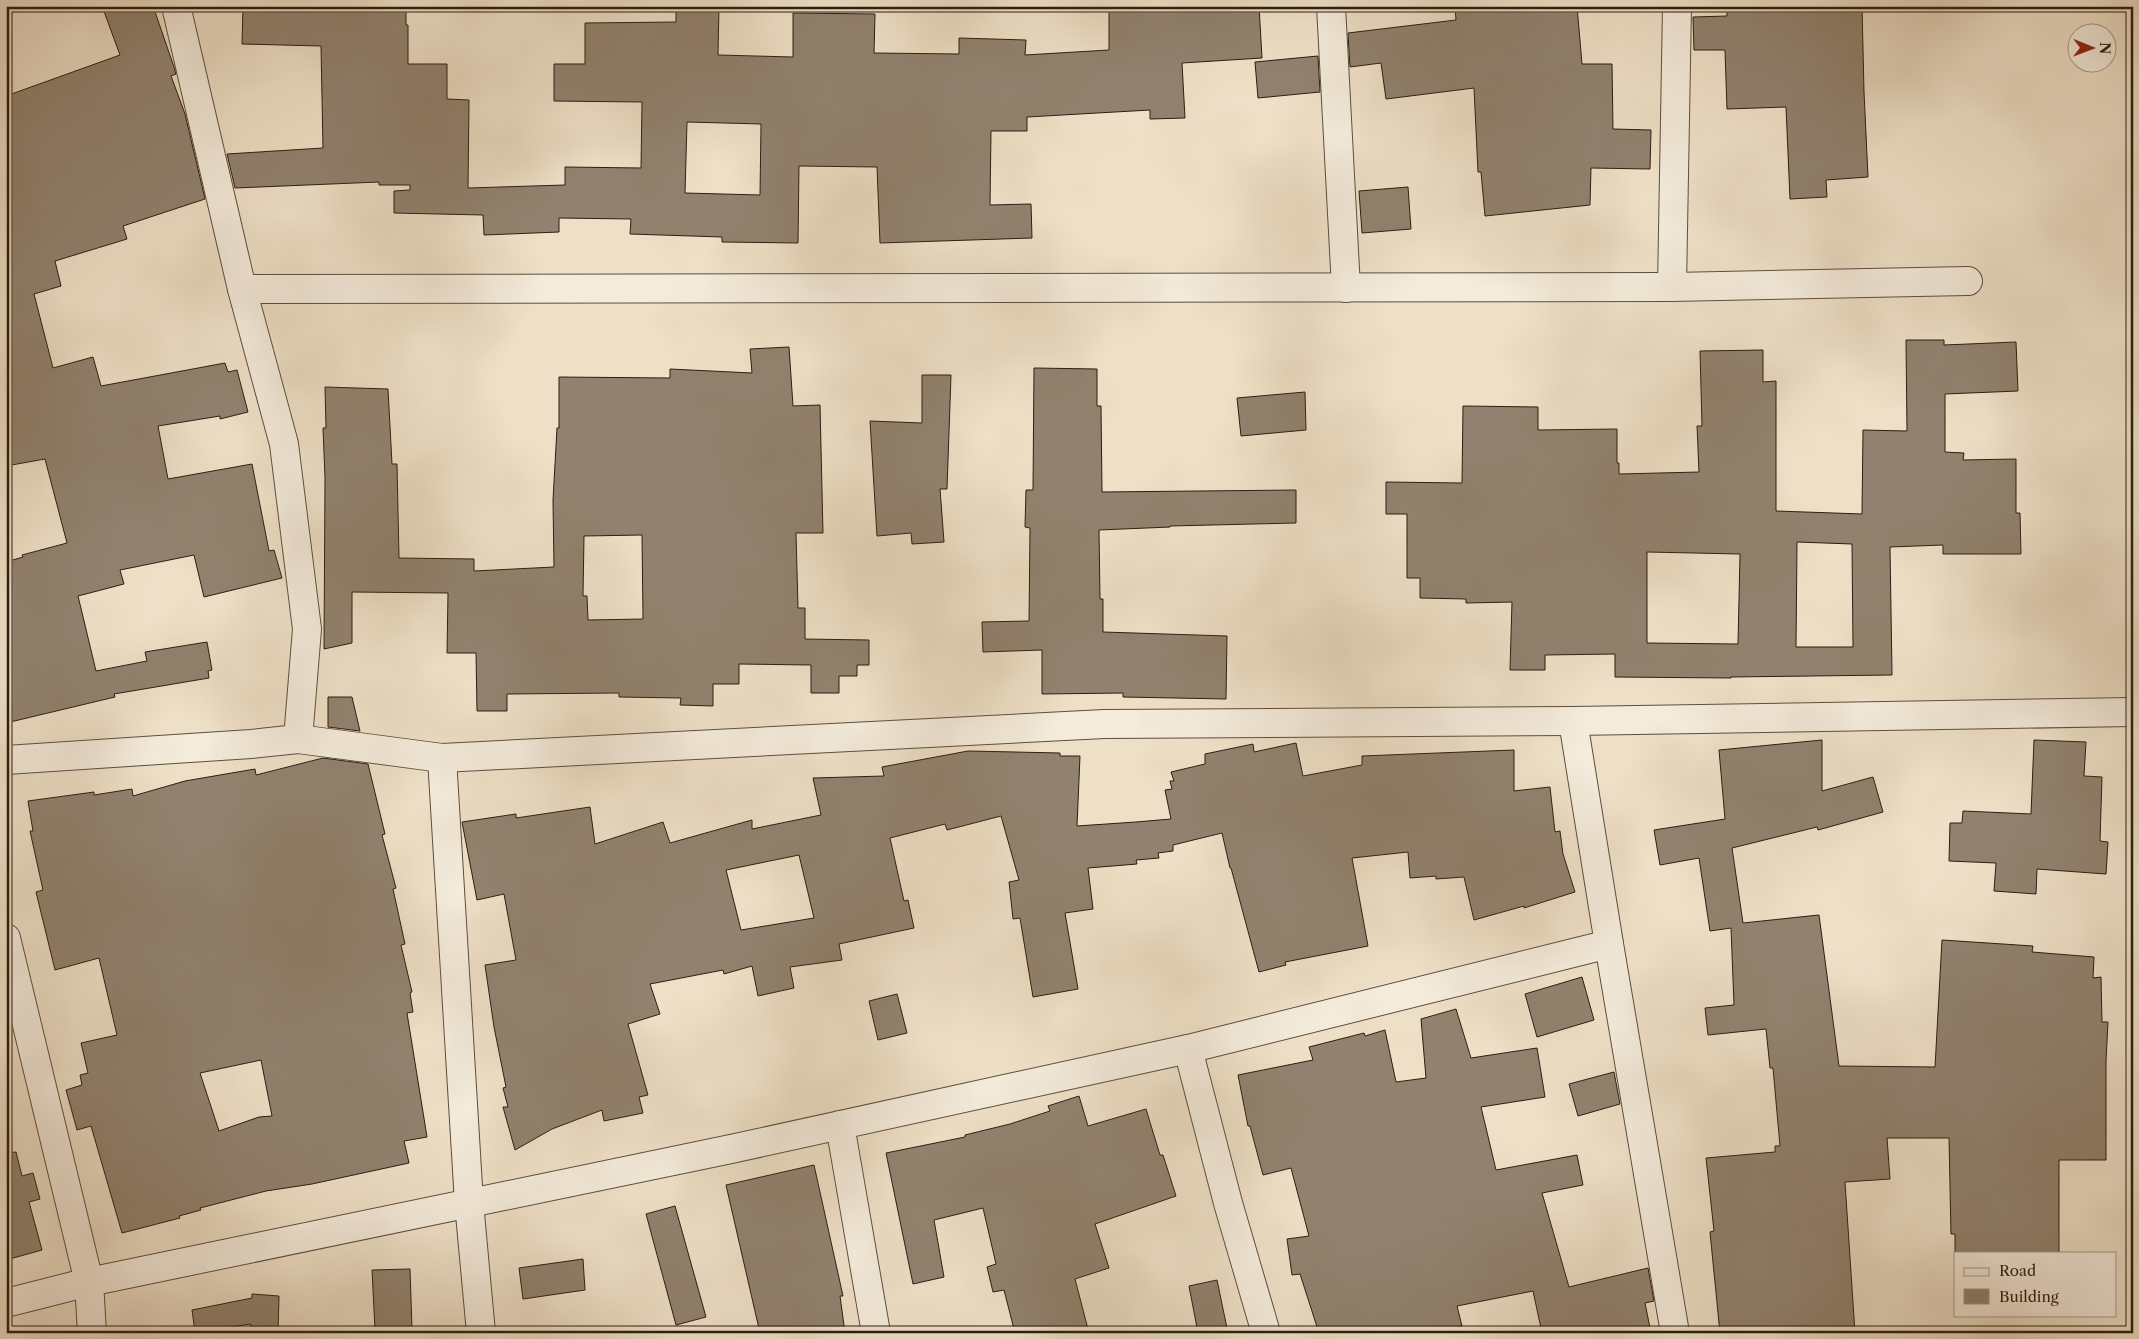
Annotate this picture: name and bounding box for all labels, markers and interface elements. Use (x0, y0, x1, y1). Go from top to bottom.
north arrow (2066, 22, 2116, 72)
text: N (2096, 42, 2114, 54)
legend (1954, 1252, 2116, 1316)
text: Road (1999, 1261, 2036, 1280)
text: Building (1999, 1287, 2059, 1306)

